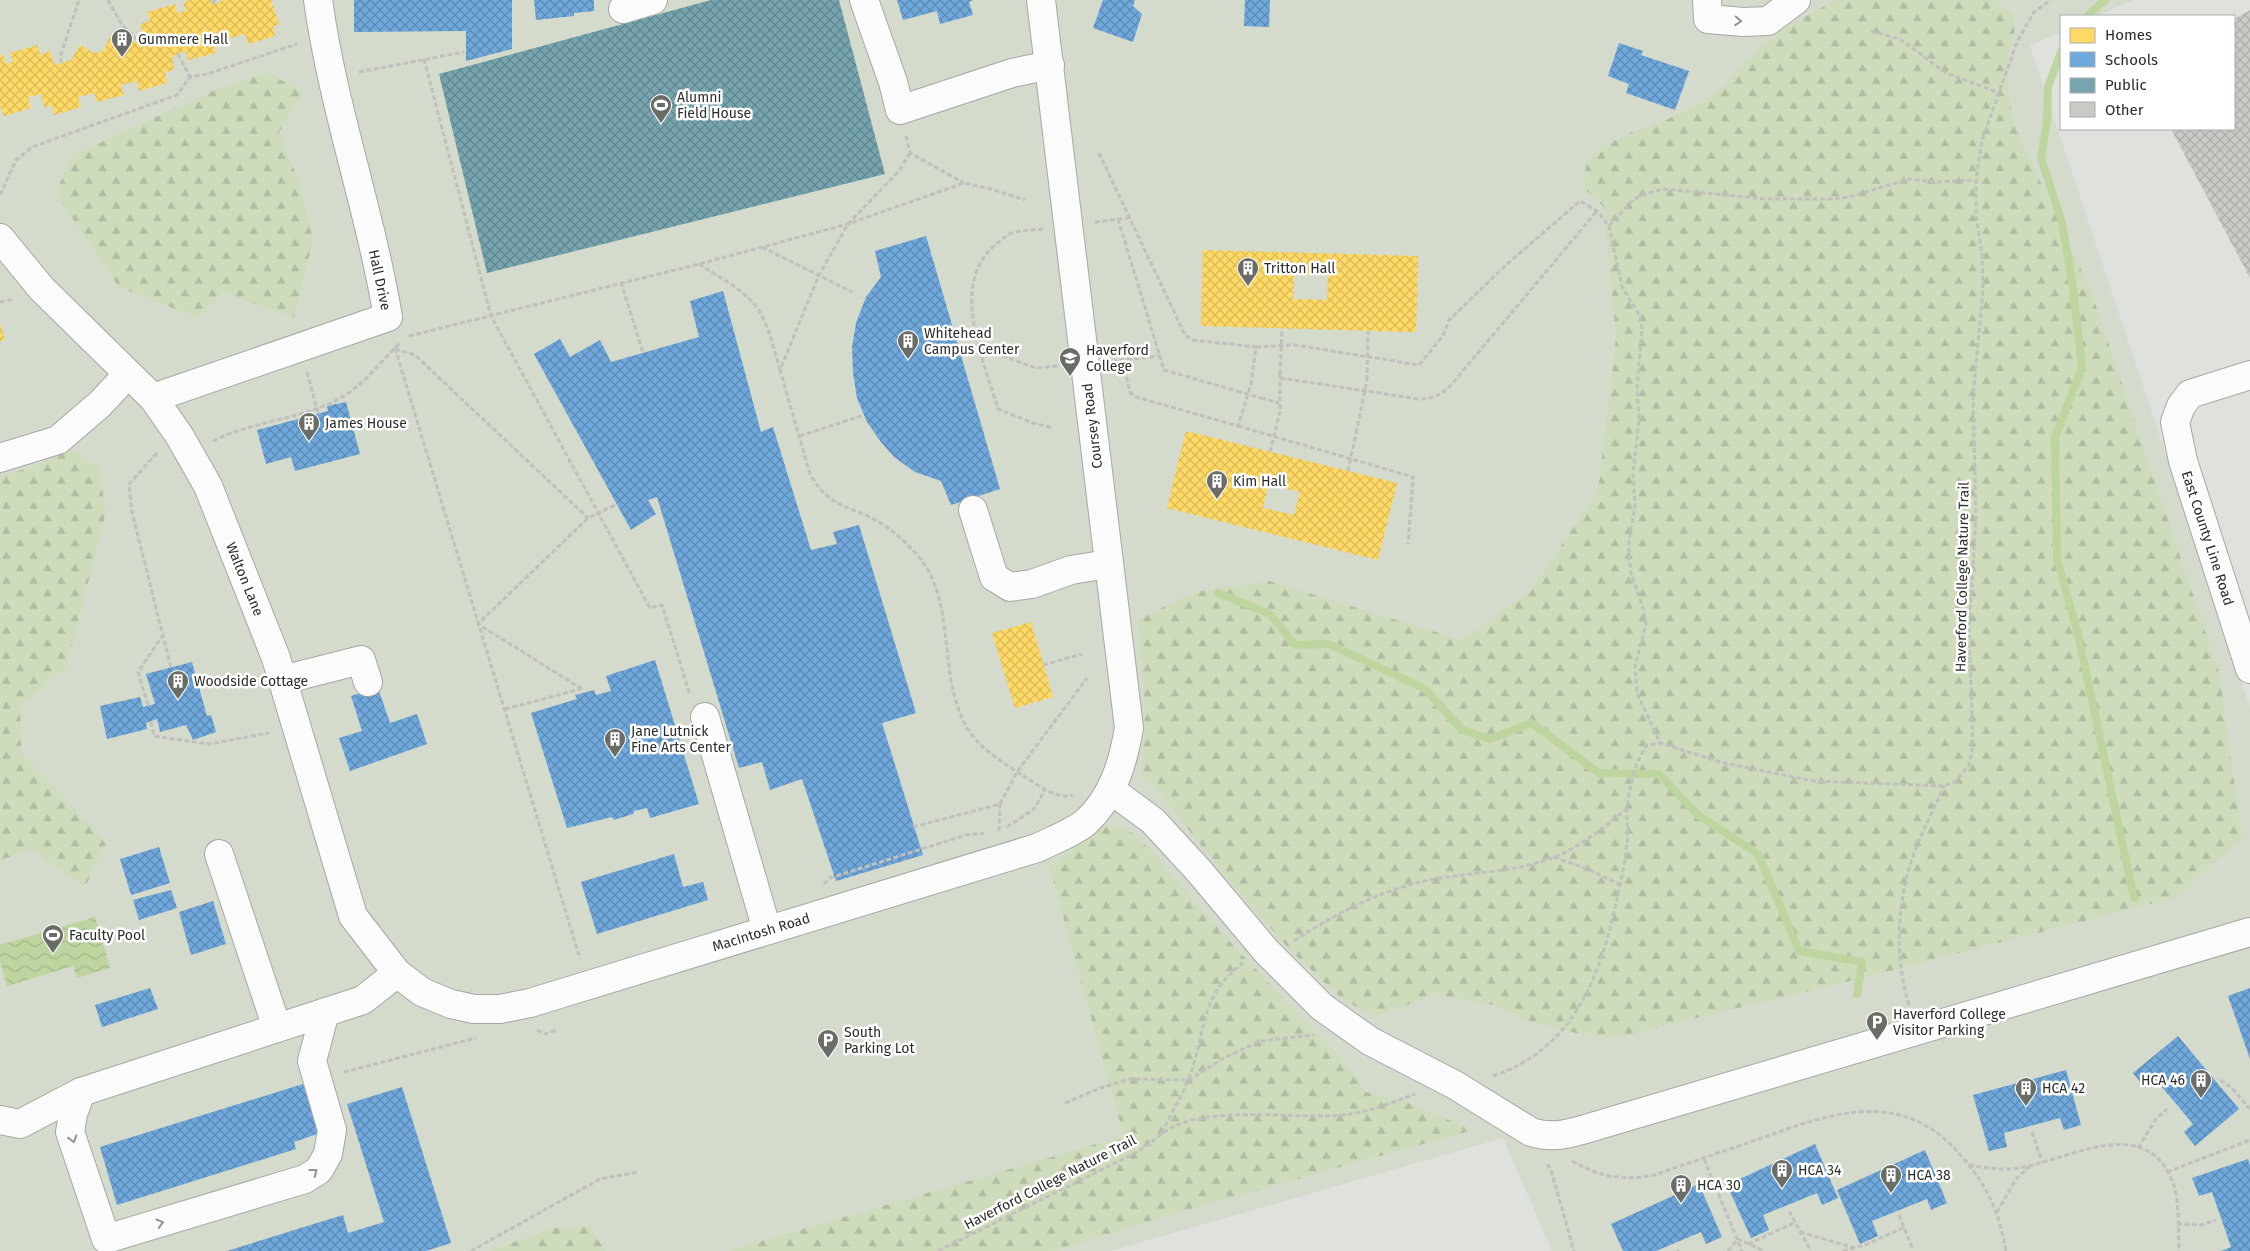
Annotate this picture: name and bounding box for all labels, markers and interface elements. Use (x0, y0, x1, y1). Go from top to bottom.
legend (2060, 15, 2235, 130)
one-way arrow (1735, 16, 1743, 27)
text: Homes (2105, 26, 2152, 44)
building icon: Gummere Hall (110, 27, 134, 58)
place label: Gummere Hall (138, 31, 228, 48)
text: Schools (2105, 51, 2158, 69)
text: Public (2105, 76, 2147, 94)
place label: Alumni Field House (677, 89, 751, 122)
sports icon: Alumni Field House (649, 93, 673, 124)
text: Other (2105, 101, 2144, 119)
street label: Hall Drive (365, 248, 394, 312)
building icon: Tritton Hall (1236, 256, 1260, 287)
place label: Tritton Hall (1264, 260, 1335, 277)
place label: Whitehead Campus Center (924, 325, 1020, 358)
building icon: Whitehead Campus Center (896, 329, 920, 360)
place label: Haverford College (1086, 342, 1149, 375)
school or university icon: Haverford College (1058, 346, 1082, 377)
street label: Coursey Road (1079, 382, 1106, 470)
building icon: James House (297, 411, 321, 442)
place label: James House (325, 415, 407, 432)
building icon: Kim Hall (1205, 469, 1229, 500)
street label: East County Line Road (2178, 469, 2237, 608)
place label: Kim Hall (1233, 473, 1286, 490)
street label: Haverford College Nature Trail (1952, 482, 1973, 672)
street label: Walton Lane (222, 540, 267, 619)
building icon: Woodside Cottage (166, 669, 190, 700)
place label: Woodside Cottage (194, 673, 308, 690)
place label: Jane Lutnick Fine Arts Center (631, 723, 731, 756)
building icon: Jane Lutnick Fine Arts Center (603, 727, 627, 758)
street label: MacIntosh Road (710, 910, 812, 955)
sports icon: Faculty Pool (41, 923, 65, 954)
place label: Faculty Pool (69, 927, 145, 944)
place label: Haverford College Visitor Parking (1893, 1006, 2006, 1039)
parking icon: Haverford College Visitor Parking (1865, 1010, 1889, 1041)
place label: South Parking Lot (844, 1024, 915, 1057)
parking icon: South Parking Lot (816, 1028, 840, 1059)
building icon: HCA 46 (2189, 1068, 2213, 1099)
place label: HCA 46 (2141, 1072, 2185, 1089)
building icon: HCA 42 (2014, 1076, 2038, 1107)
place label: HCA 42 (2042, 1080, 2085, 1097)
street label: Haverford College Nature Trail (961, 1132, 1139, 1233)
one-way arrow (67, 1134, 77, 1143)
building icon: HCA 34 (1770, 1158, 1794, 1189)
place label: HCA 34 (1798, 1162, 1842, 1179)
building icon: HCA 38 (1879, 1163, 1903, 1194)
place label: HCA 38 (1907, 1167, 1951, 1184)
one-way arrow (308, 1169, 318, 1178)
building icon: HCA 30 (1669, 1173, 1693, 1204)
place label: HCA 30 (1697, 1177, 1741, 1194)
one-way arrow (156, 1218, 164, 1228)

